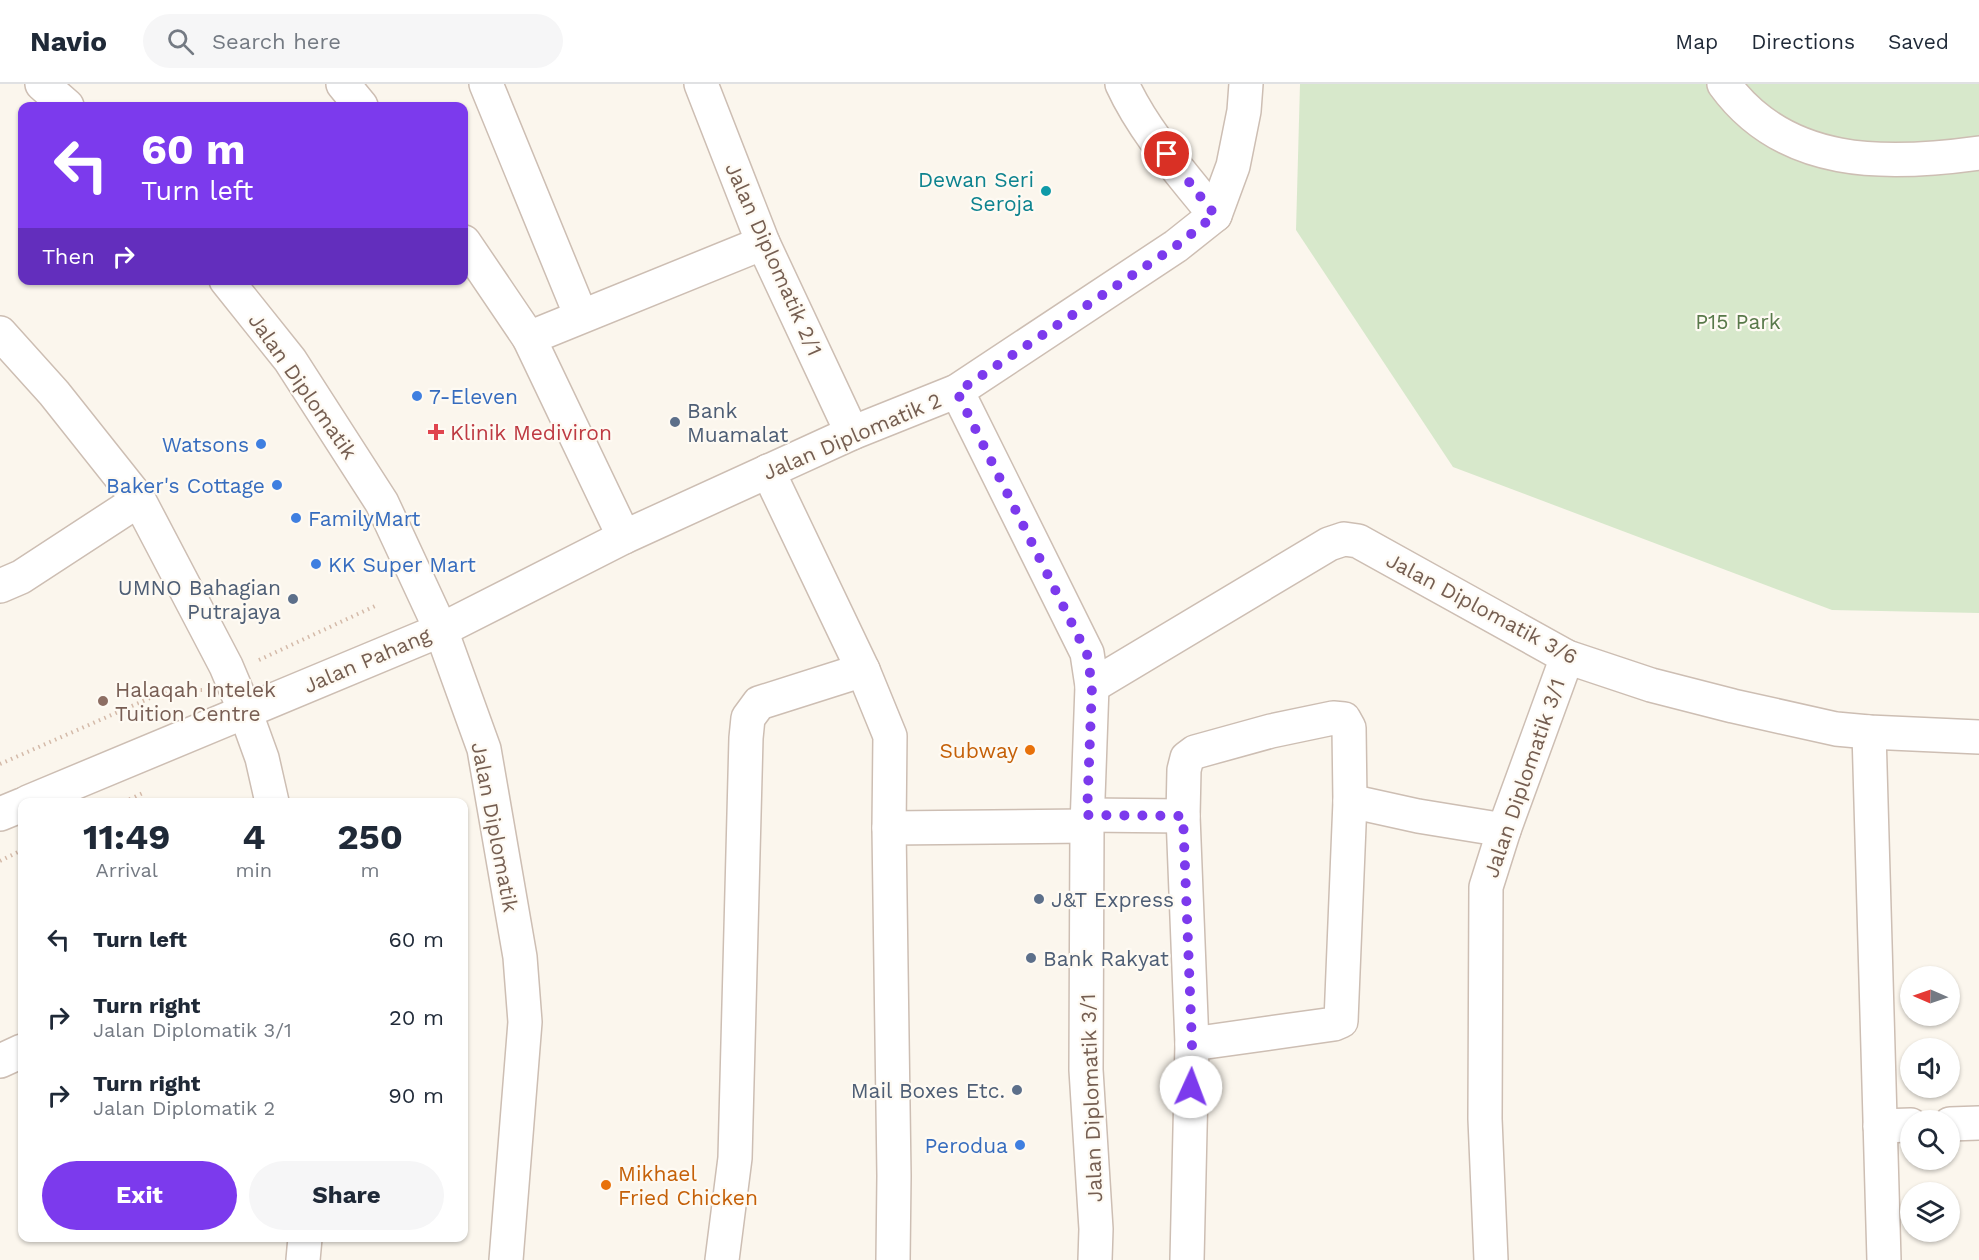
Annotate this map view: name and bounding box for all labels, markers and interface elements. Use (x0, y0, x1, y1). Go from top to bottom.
search box (143, 14, 563, 68)
text: Navio (30, 25, 107, 58)
icon: search (164, 25, 197, 58)
text: Search here (212, 29, 341, 54)
text: Map (1675, 29, 1718, 54)
text: Directions (1751, 29, 1855, 54)
text: Saved (1888, 29, 1949, 54)
text: 60 m (141, 125, 245, 174)
icon: left (42, 126, 120, 204)
pin (1141, 128, 1192, 179)
icon: arrive (1150, 137, 1183, 170)
street label: Jalan Diplomatik 2/1 (720, 159, 828, 359)
place label: Dewan Seri Seroja (918, 167, 1034, 216)
text: Turn left (141, 175, 253, 207)
marker: Dewan Seri Seroja (1039, 184, 1053, 198)
icon: right (107, 240, 140, 273)
text: Then (42, 244, 95, 269)
street label: Jalan Diplomatik (243, 308, 363, 464)
park label: P15 Park (1695, 309, 1781, 334)
place label: 7-Eleven (429, 384, 518, 409)
street label: Jalan Diplomatik 2 (759, 387, 945, 485)
marker: 7-Eleven (410, 389, 424, 403)
place label: Bank Muamalat (687, 398, 788, 447)
marker: Bank Muamalat (668, 415, 682, 429)
place label: Klinik Mediviron (450, 420, 612, 445)
marker: Klinik Mediviron (427, 423, 445, 441)
place label: Watsons (162, 432, 249, 457)
marker: Watsons (254, 437, 268, 451)
place label: Baker's Cottage (106, 473, 265, 498)
marker: Baker's Cottage (270, 478, 284, 492)
place label: FamilyMart (308, 506, 421, 531)
marker: FamilyMart (289, 511, 303, 525)
street label: Jalan Diplomatik 3/6 (1382, 547, 1582, 669)
place label: KK Super Mart (328, 552, 476, 577)
marker: KK Super Mart (309, 557, 323, 571)
place label: UMNO Bahagian Putrajaya (118, 575, 281, 624)
marker: UMNO Bahagian Putrajaya (286, 592, 300, 606)
street label: Jalan Pahang (300, 622, 435, 698)
street label: Jalan Diplomatik 3/1 (1478, 675, 1570, 881)
place label: Halaqah Intelek Tuition Centre (115, 677, 276, 726)
marker: Halaqah Intelek Tuition Centre (96, 694, 110, 708)
place label: Subway (939, 738, 1018, 763)
street label: Jalan Diplomatik (466, 740, 524, 914)
marker: Subway (1023, 743, 1037, 757)
text: 11:49 (83, 816, 170, 858)
text: 4 (242, 816, 265, 858)
text: 250 (337, 816, 403, 858)
text: Arrival (96, 858, 158, 882)
text: min (235, 858, 272, 882)
text: m (361, 858, 380, 882)
place label: J&T Express (1051, 887, 1174, 912)
marker: J&T Express (1032, 892, 1046, 906)
icon: left (42, 923, 75, 956)
text: Turn left (93, 927, 187, 952)
text: 60 m (388, 927, 444, 952)
place label: Bank Rakyat (1043, 946, 1169, 971)
marker: Bank Rakyat (1024, 951, 1038, 965)
north arrow (1900, 966, 1960, 1026)
map controls (1900, 966, 1960, 1242)
text: Turn right (93, 993, 200, 1018)
street label: Jalan Diplomatik 3/1 (1075, 993, 1107, 1203)
icon: right (42, 1001, 75, 1034)
text: 20 m (389, 1005, 444, 1030)
text: Jalan Diplomatik 3/1 (93, 1018, 292, 1042)
button: sound (1900, 1038, 1960, 1098)
position arrow (1159, 1055, 1223, 1119)
text: Turn right (93, 1071, 200, 1096)
place label: Mail Boxes Etc. (851, 1078, 1005, 1103)
icon: right (42, 1079, 75, 1112)
text: 90 m (388, 1083, 444, 1108)
marker: Mail Boxes Etc. (1010, 1083, 1024, 1097)
text: Jalan Diplomatik 2 (93, 1096, 275, 1120)
button: search (1900, 1110, 1960, 1170)
place label: Perodua (924, 1133, 1008, 1158)
marker: Perodua (1013, 1138, 1027, 1152)
button: Exit (42, 1161, 237, 1230)
button: Share (249, 1161, 444, 1230)
place label: Mikhael Fried Chicken (618, 1161, 758, 1210)
marker: Mikhael Fried Chicken (599, 1178, 613, 1192)
button: layers (1900, 1182, 1960, 1242)

